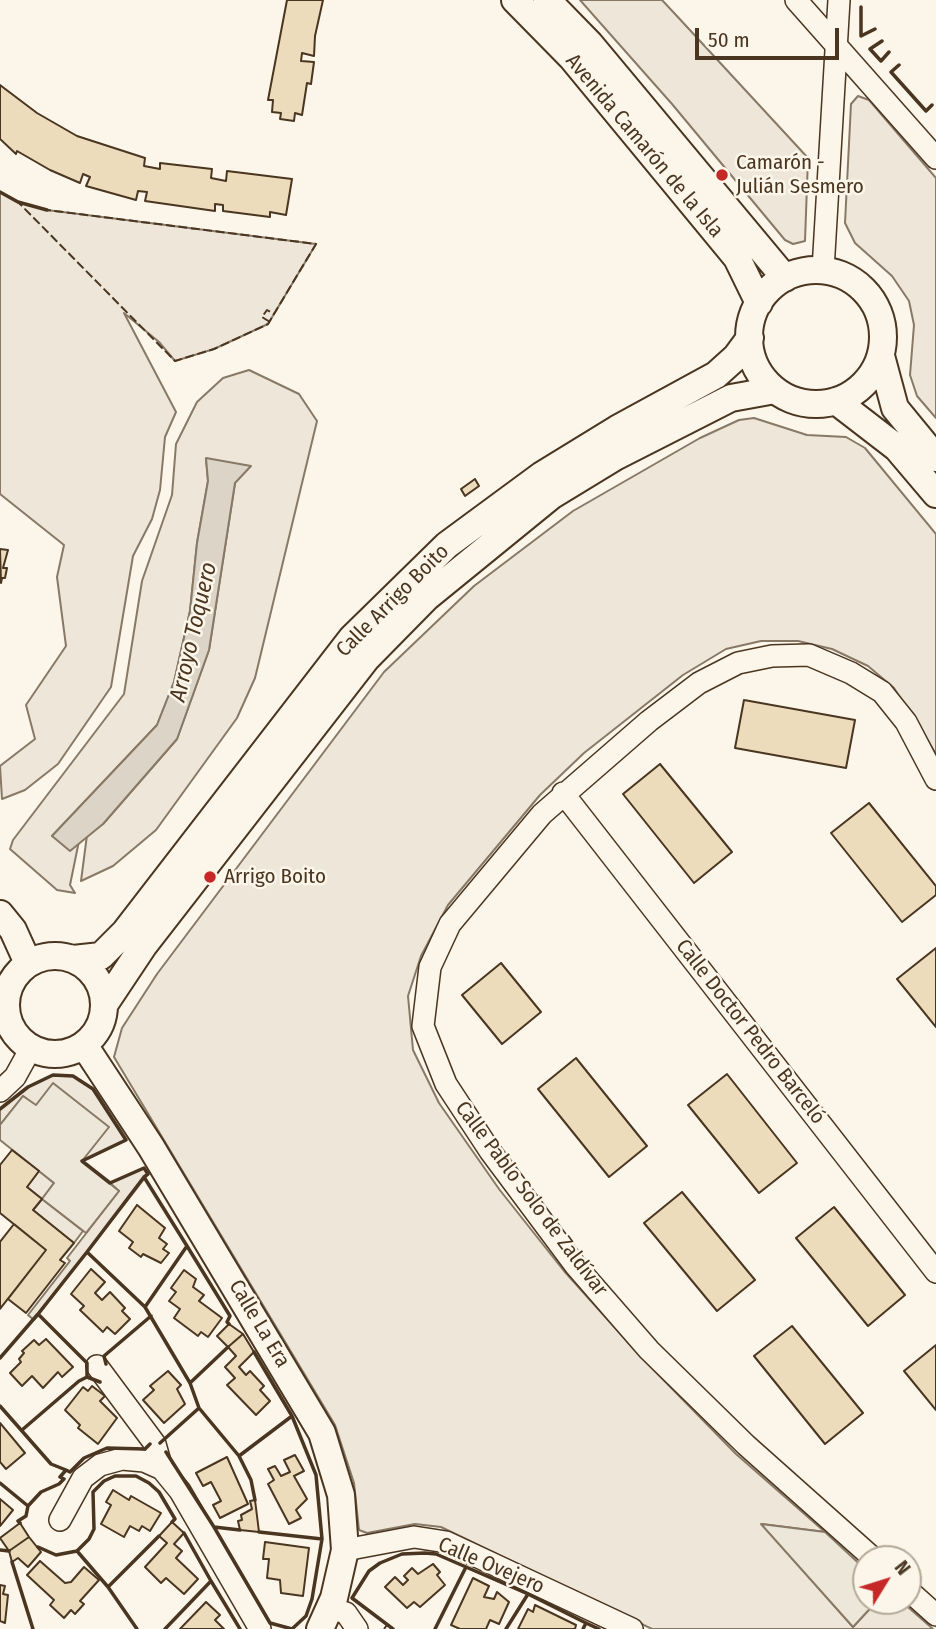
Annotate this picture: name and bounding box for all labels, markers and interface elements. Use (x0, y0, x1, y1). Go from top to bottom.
scale bar (698, 14, 842, 58)
text: 50 m (708, 27, 750, 53)
street label: Avenida Camarón de la Isla (560, 49, 728, 243)
place label: Camarón - Julián Sesmero (736, 150, 864, 200)
marker: Camarón - Julián Sesmero (714, 167, 730, 183)
street label: Calle Arrigo Boito (331, 539, 455, 663)
water label: Arroyo Toquero (165, 560, 223, 704)
place label: Arrigo Boito (224, 864, 326, 890)
marker: Arrigo Boito (202, 869, 218, 885)
street label: Calle Doctor Pedro Barceló (670, 935, 830, 1129)
street label: Calle Pablo Solo de Zaldívar (449, 1097, 613, 1301)
street label: Calle La Era (223, 1276, 295, 1372)
street label: Calle Ovejero (434, 1532, 548, 1600)
north arrow (852, 1545, 922, 1615)
text: N (890, 1556, 915, 1580)

